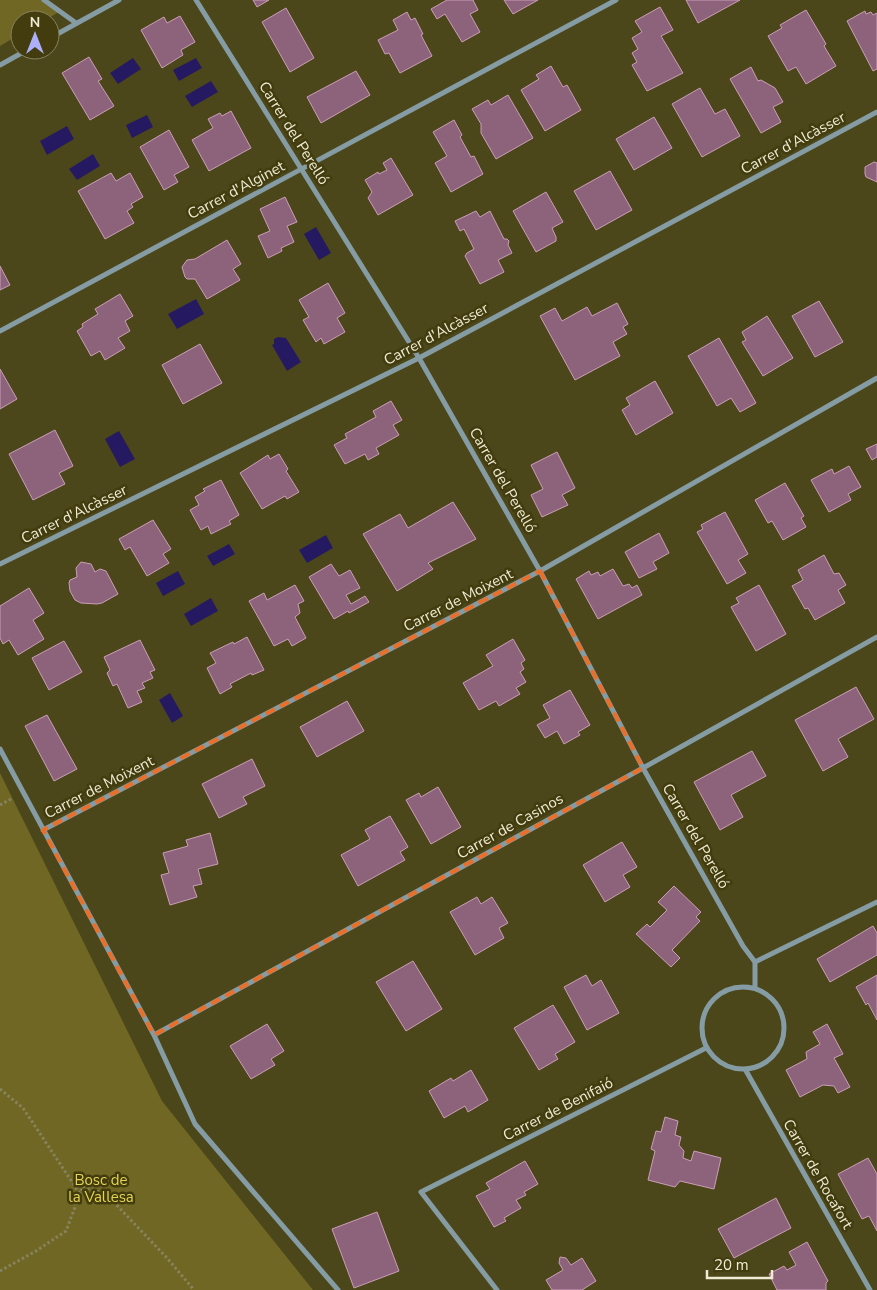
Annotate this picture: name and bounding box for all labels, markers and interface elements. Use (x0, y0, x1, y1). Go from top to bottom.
north arrow (10, 10, 60, 60)
text: N (30, 13, 40, 32)
street label: Carrer del Perelló (254, 78, 334, 188)
street label: Carrer d'Alcàsser (737, 107, 849, 179)
street label: Carrer d'Alginet (184, 156, 289, 224)
street label: Carrer d'Alcàsser (380, 298, 492, 370)
street label: Carrer del Perelló (465, 424, 541, 536)
street label: Carrer d'Alcàsser (18, 479, 131, 548)
street label: Carrer de Moixent (400, 563, 517, 636)
street label: Carrer de Moixent (41, 750, 158, 823)
street label: Carrer del Perelló (658, 780, 734, 892)
street label: Carrer de Casinos (453, 788, 567, 864)
street label: Carrer de Benifaió (500, 1073, 616, 1145)
street label: Carrer de Rocafort (778, 1116, 858, 1233)
park label: Bosc de la Vallesa (68, 1170, 134, 1207)
scale bar (707, 1248, 772, 1280)
text: 20 m (714, 1255, 749, 1275)

